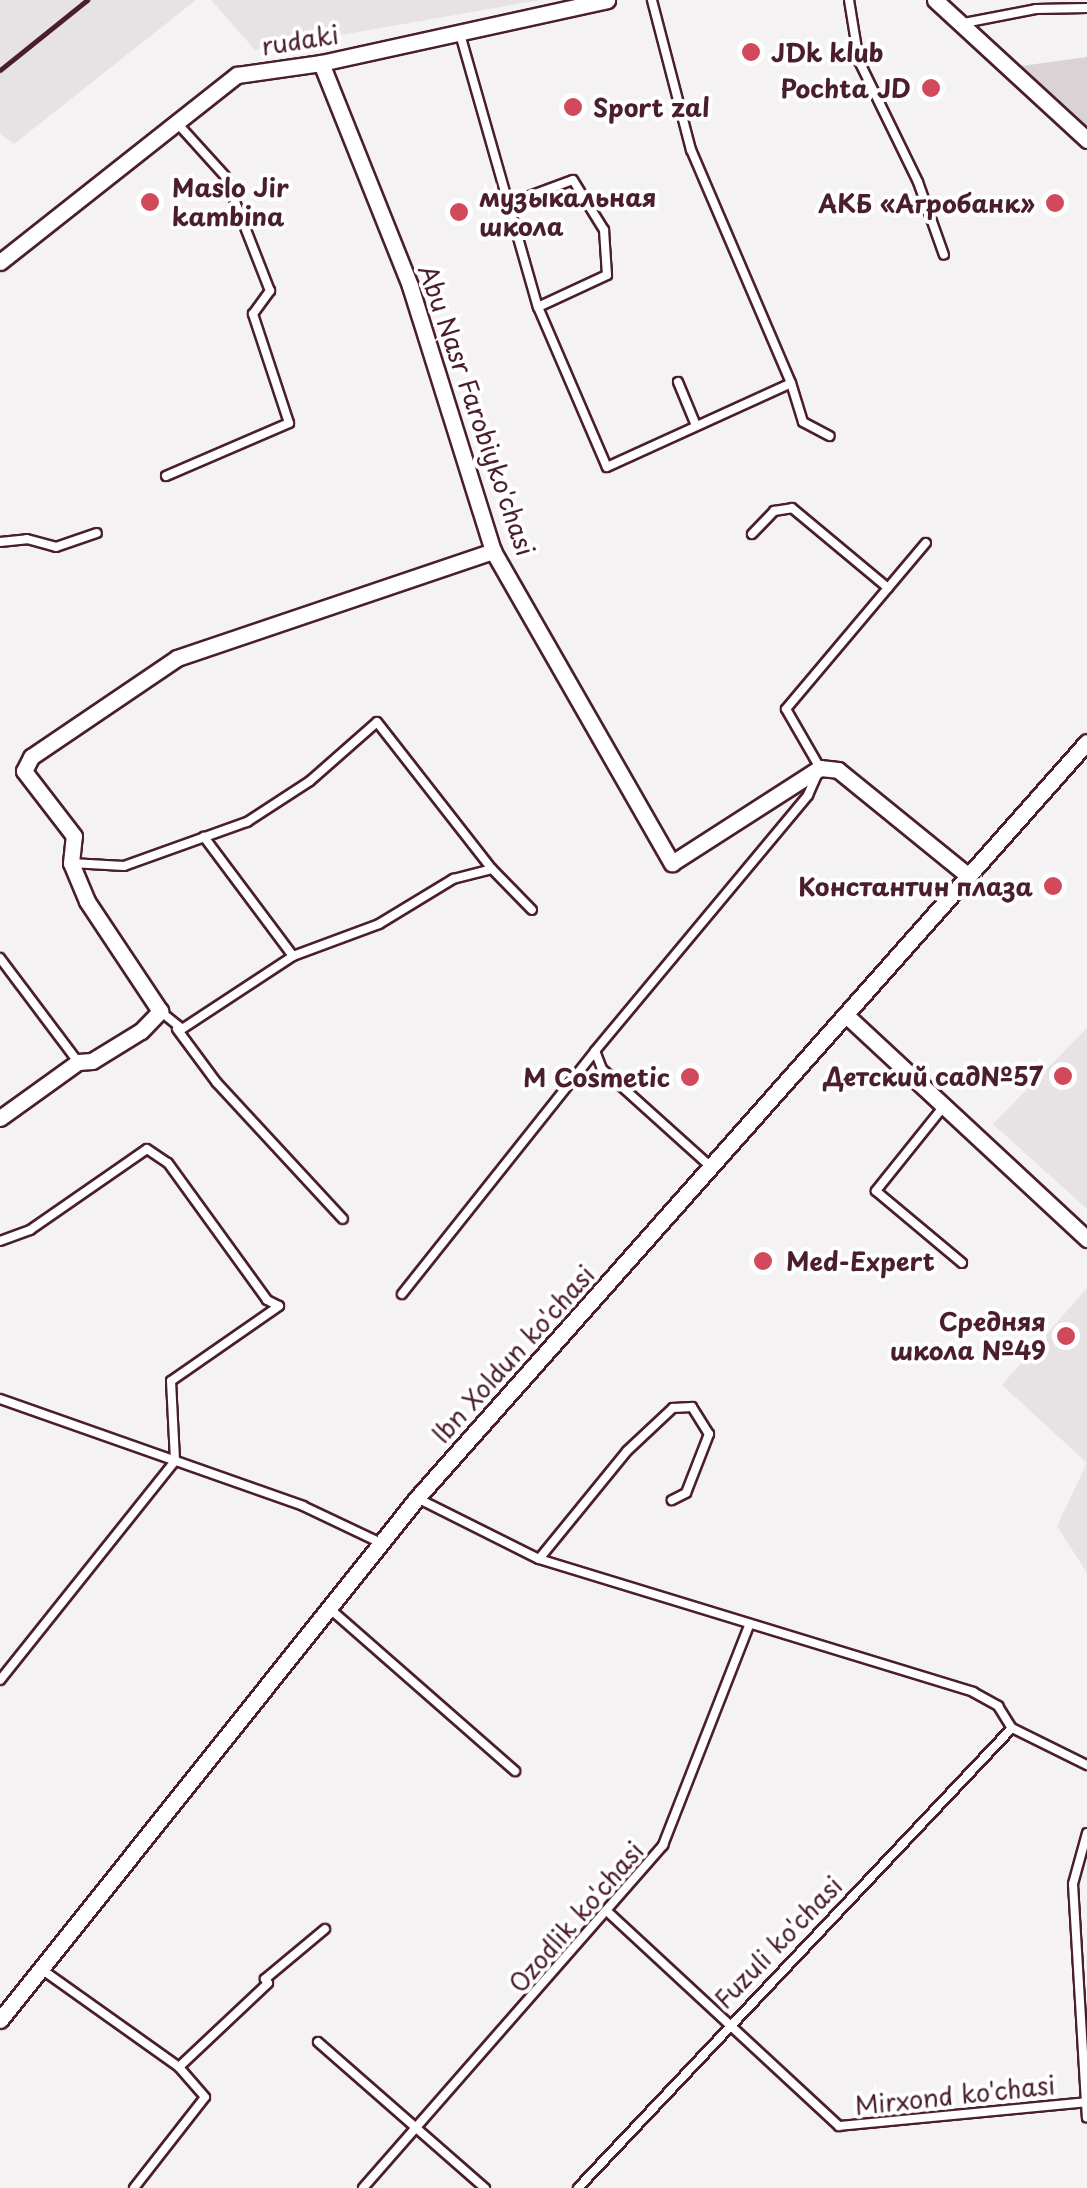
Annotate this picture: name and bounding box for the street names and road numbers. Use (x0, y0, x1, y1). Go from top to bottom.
street label: rudaki (259, 19, 341, 61)
street label: Abu Nasr Farobiyko'chasi (413, 261, 541, 559)
street label: Ibn Xoldun ko'chasi (426, 1259, 600, 1449)
street label: Ozodlik ko'chasi (502, 1835, 650, 1999)
street label: Fuzuli ko'chasi (708, 1870, 848, 2014)
street label: Mirxond ko'chasi (854, 2070, 1056, 2120)

